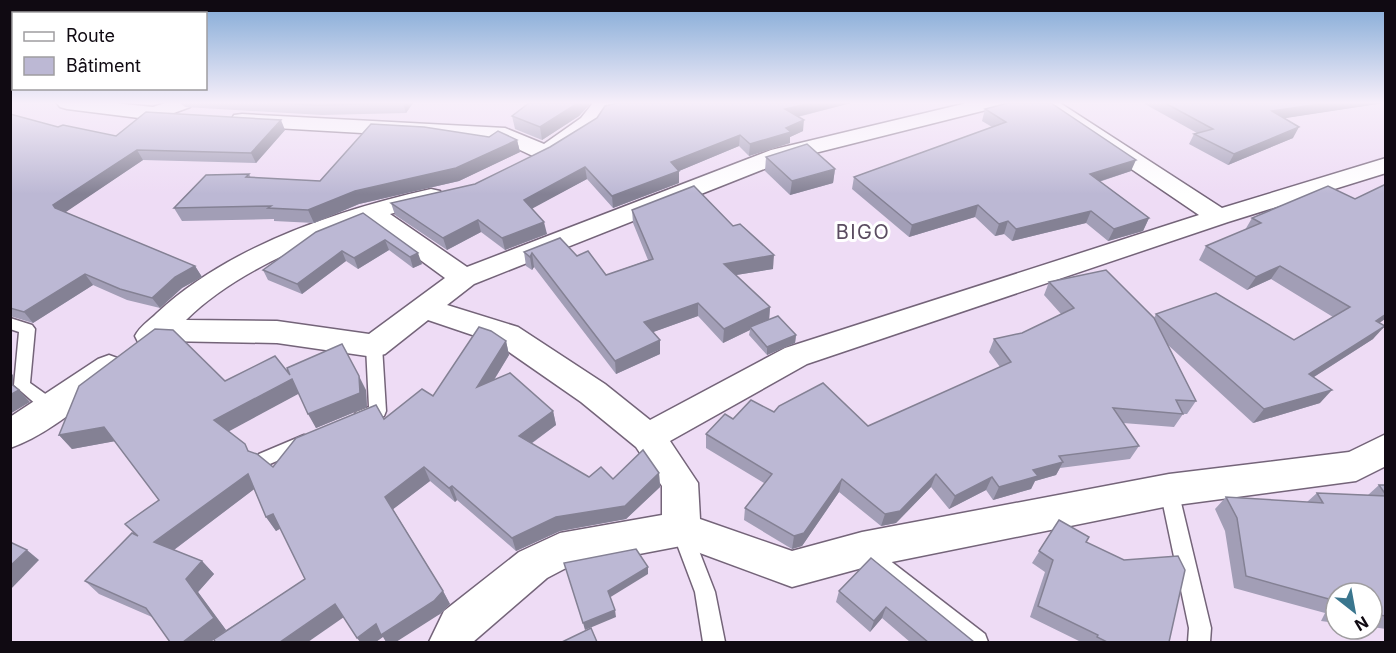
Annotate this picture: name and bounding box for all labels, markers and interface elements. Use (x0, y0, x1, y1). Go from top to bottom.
legend (12, 12, 207, 90)
text: Route (66, 25, 115, 46)
text: Bâtiment (66, 55, 141, 76)
district label: BIGO (836, 220, 890, 244)
north arrow (1324, 581, 1384, 641)
text: N (1351, 612, 1372, 636)

